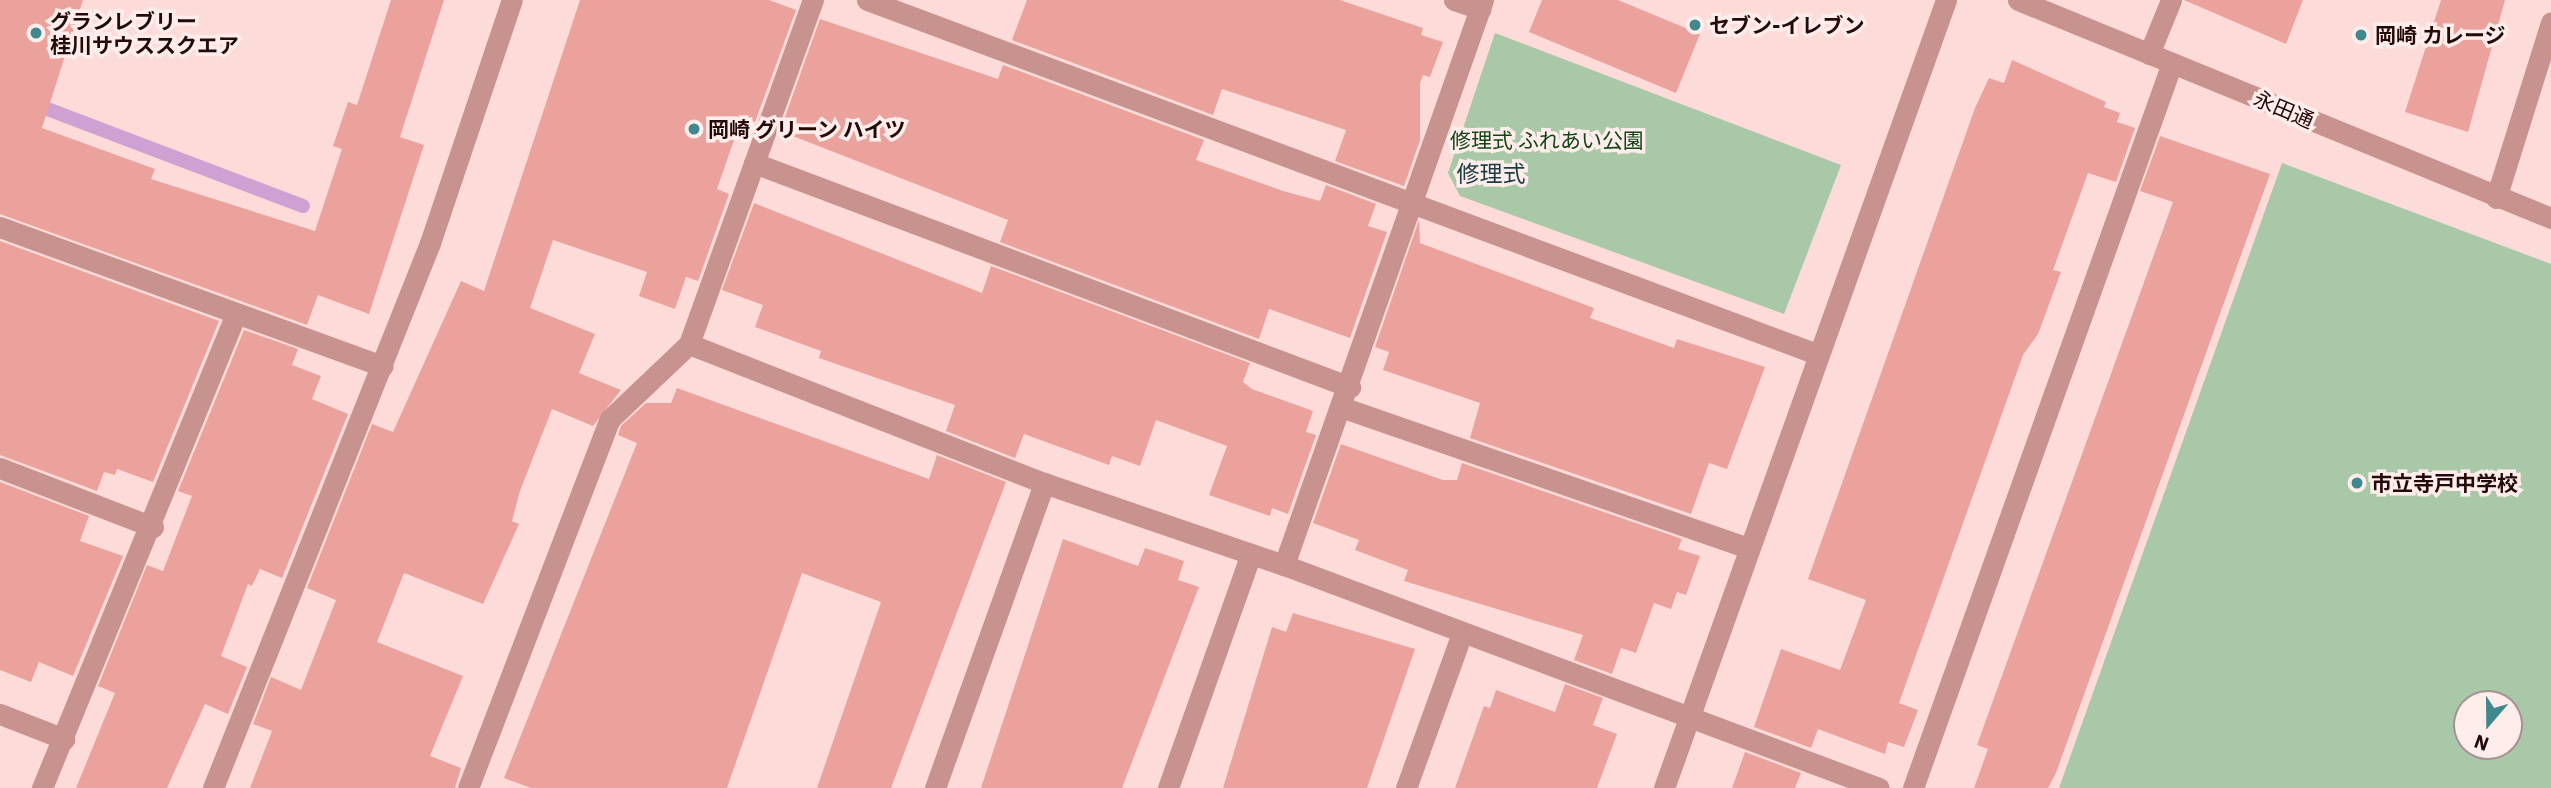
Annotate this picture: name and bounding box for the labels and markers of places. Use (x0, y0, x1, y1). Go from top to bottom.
place label: グランレブリー 桂川サウススクエア (50, 8, 239, 58)
place label: セブン-イレブン (1709, 12, 1864, 38)
marker: セブン-イレブン (1687, 17, 1703, 33)
place label: 岡崎 カレージ (2375, 22, 2506, 48)
marker: グランレブリー 桂川サウススクエア (28, 25, 44, 41)
marker: 岡崎 カレージ (2353, 27, 2369, 43)
place label: 岡崎 グリーン ハイツ (708, 116, 907, 142)
marker: 岡崎 グリーン ハイツ (686, 121, 702, 137)
place label: 市立寺戸中学校 (2371, 470, 2518, 496)
marker: 市立寺戸中学校 (2349, 475, 2365, 491)

